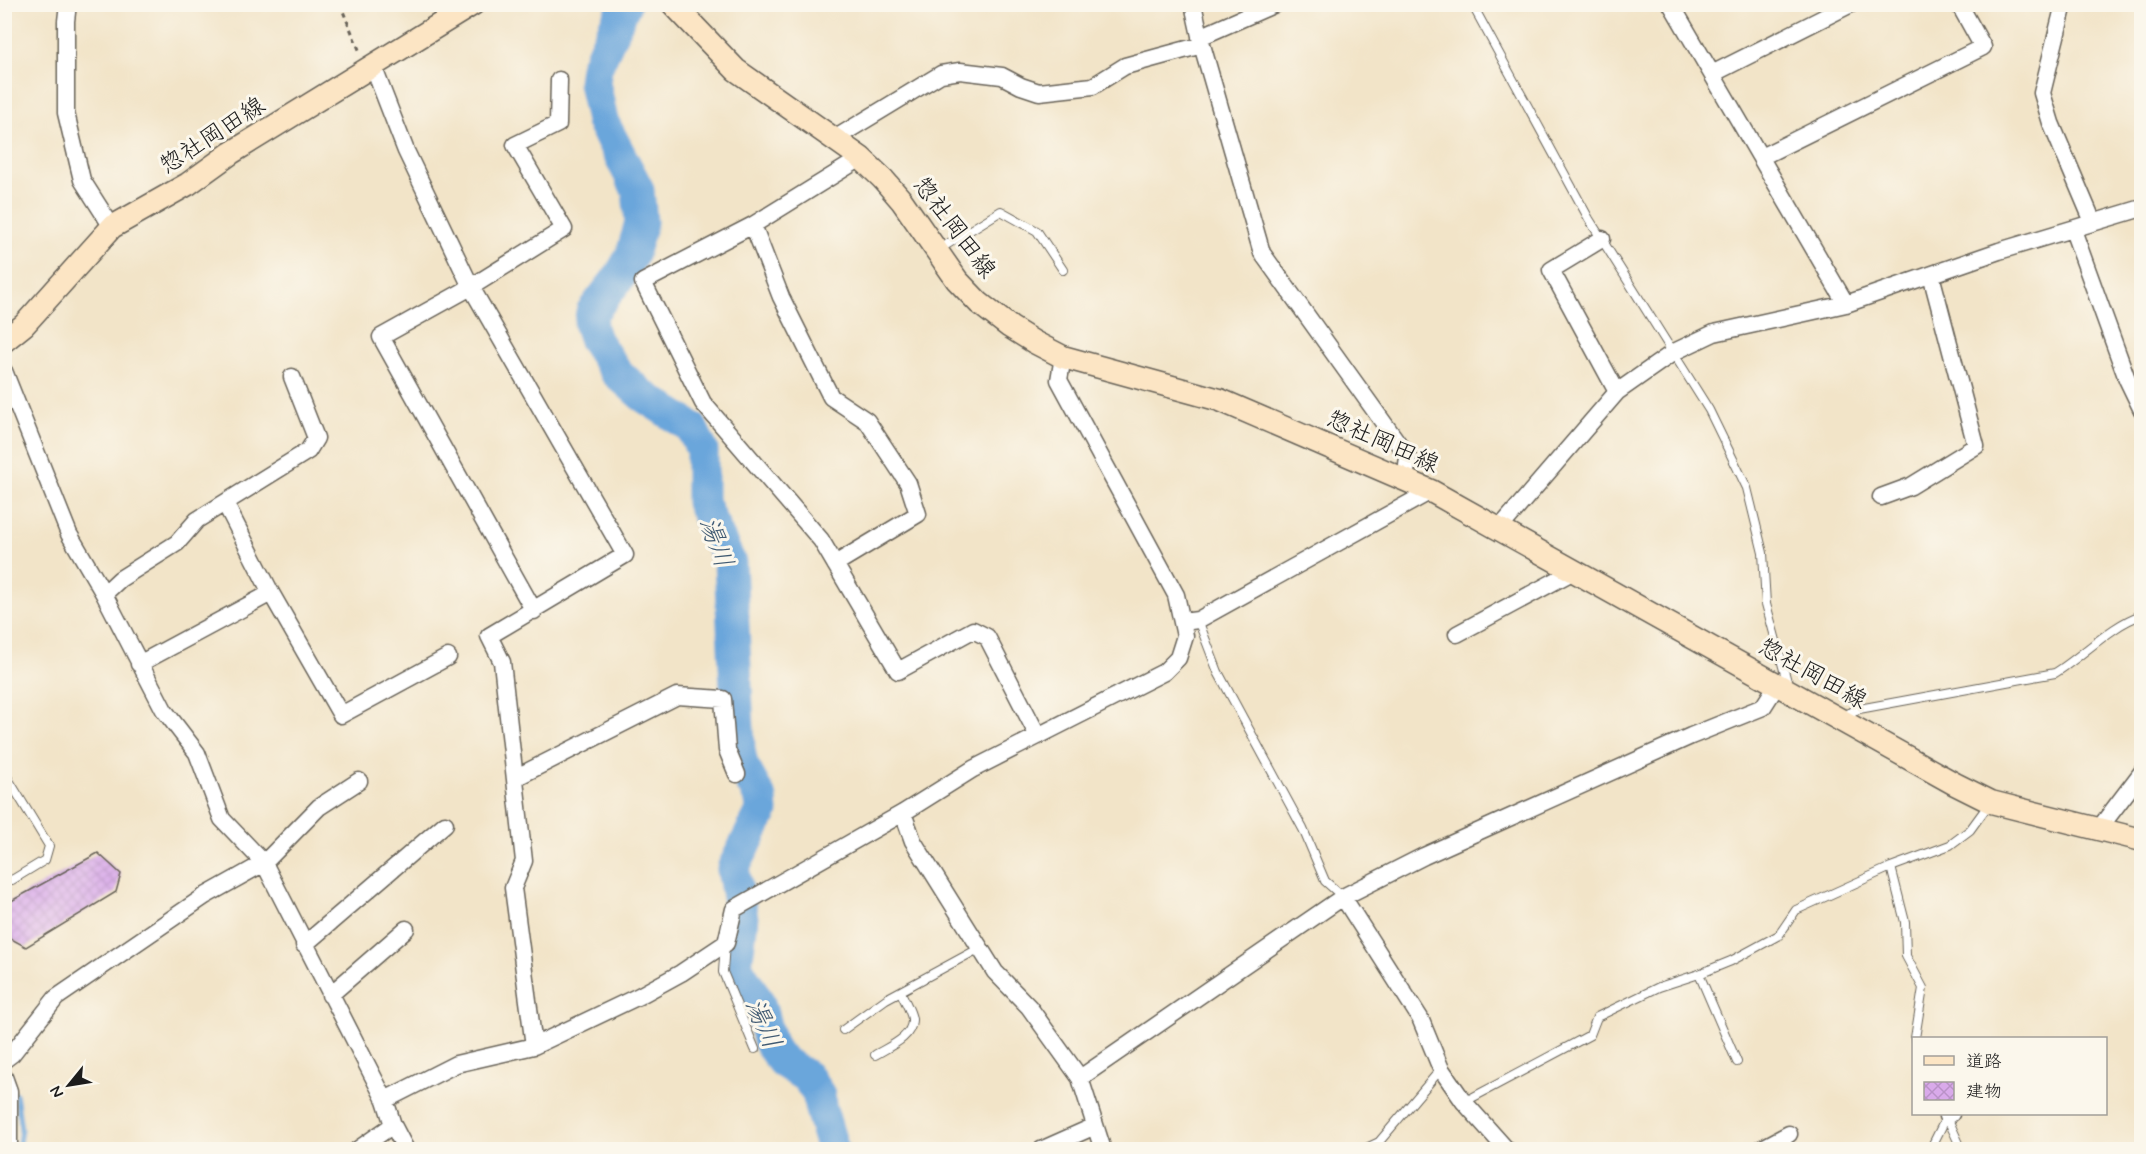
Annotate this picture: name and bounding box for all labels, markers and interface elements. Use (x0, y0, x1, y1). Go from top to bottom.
street label: 惣社岡田線 (154, 91, 272, 182)
street label: 惣社岡田線 (905, 171, 1002, 285)
street label: 惣社岡田線 (1321, 404, 1444, 481)
water label: 湯川 (690, 512, 740, 573)
street label: 惣社岡田線 (1752, 632, 1872, 717)
water label: 湯川 (736, 993, 788, 1054)
legend (1912, 1037, 2107, 1115)
text: 道路 (1966, 1050, 2002, 1074)
north arrow (39, 1055, 99, 1115)
text: 建物 (1966, 1080, 2002, 1104)
text: N (46, 1082, 69, 1102)

